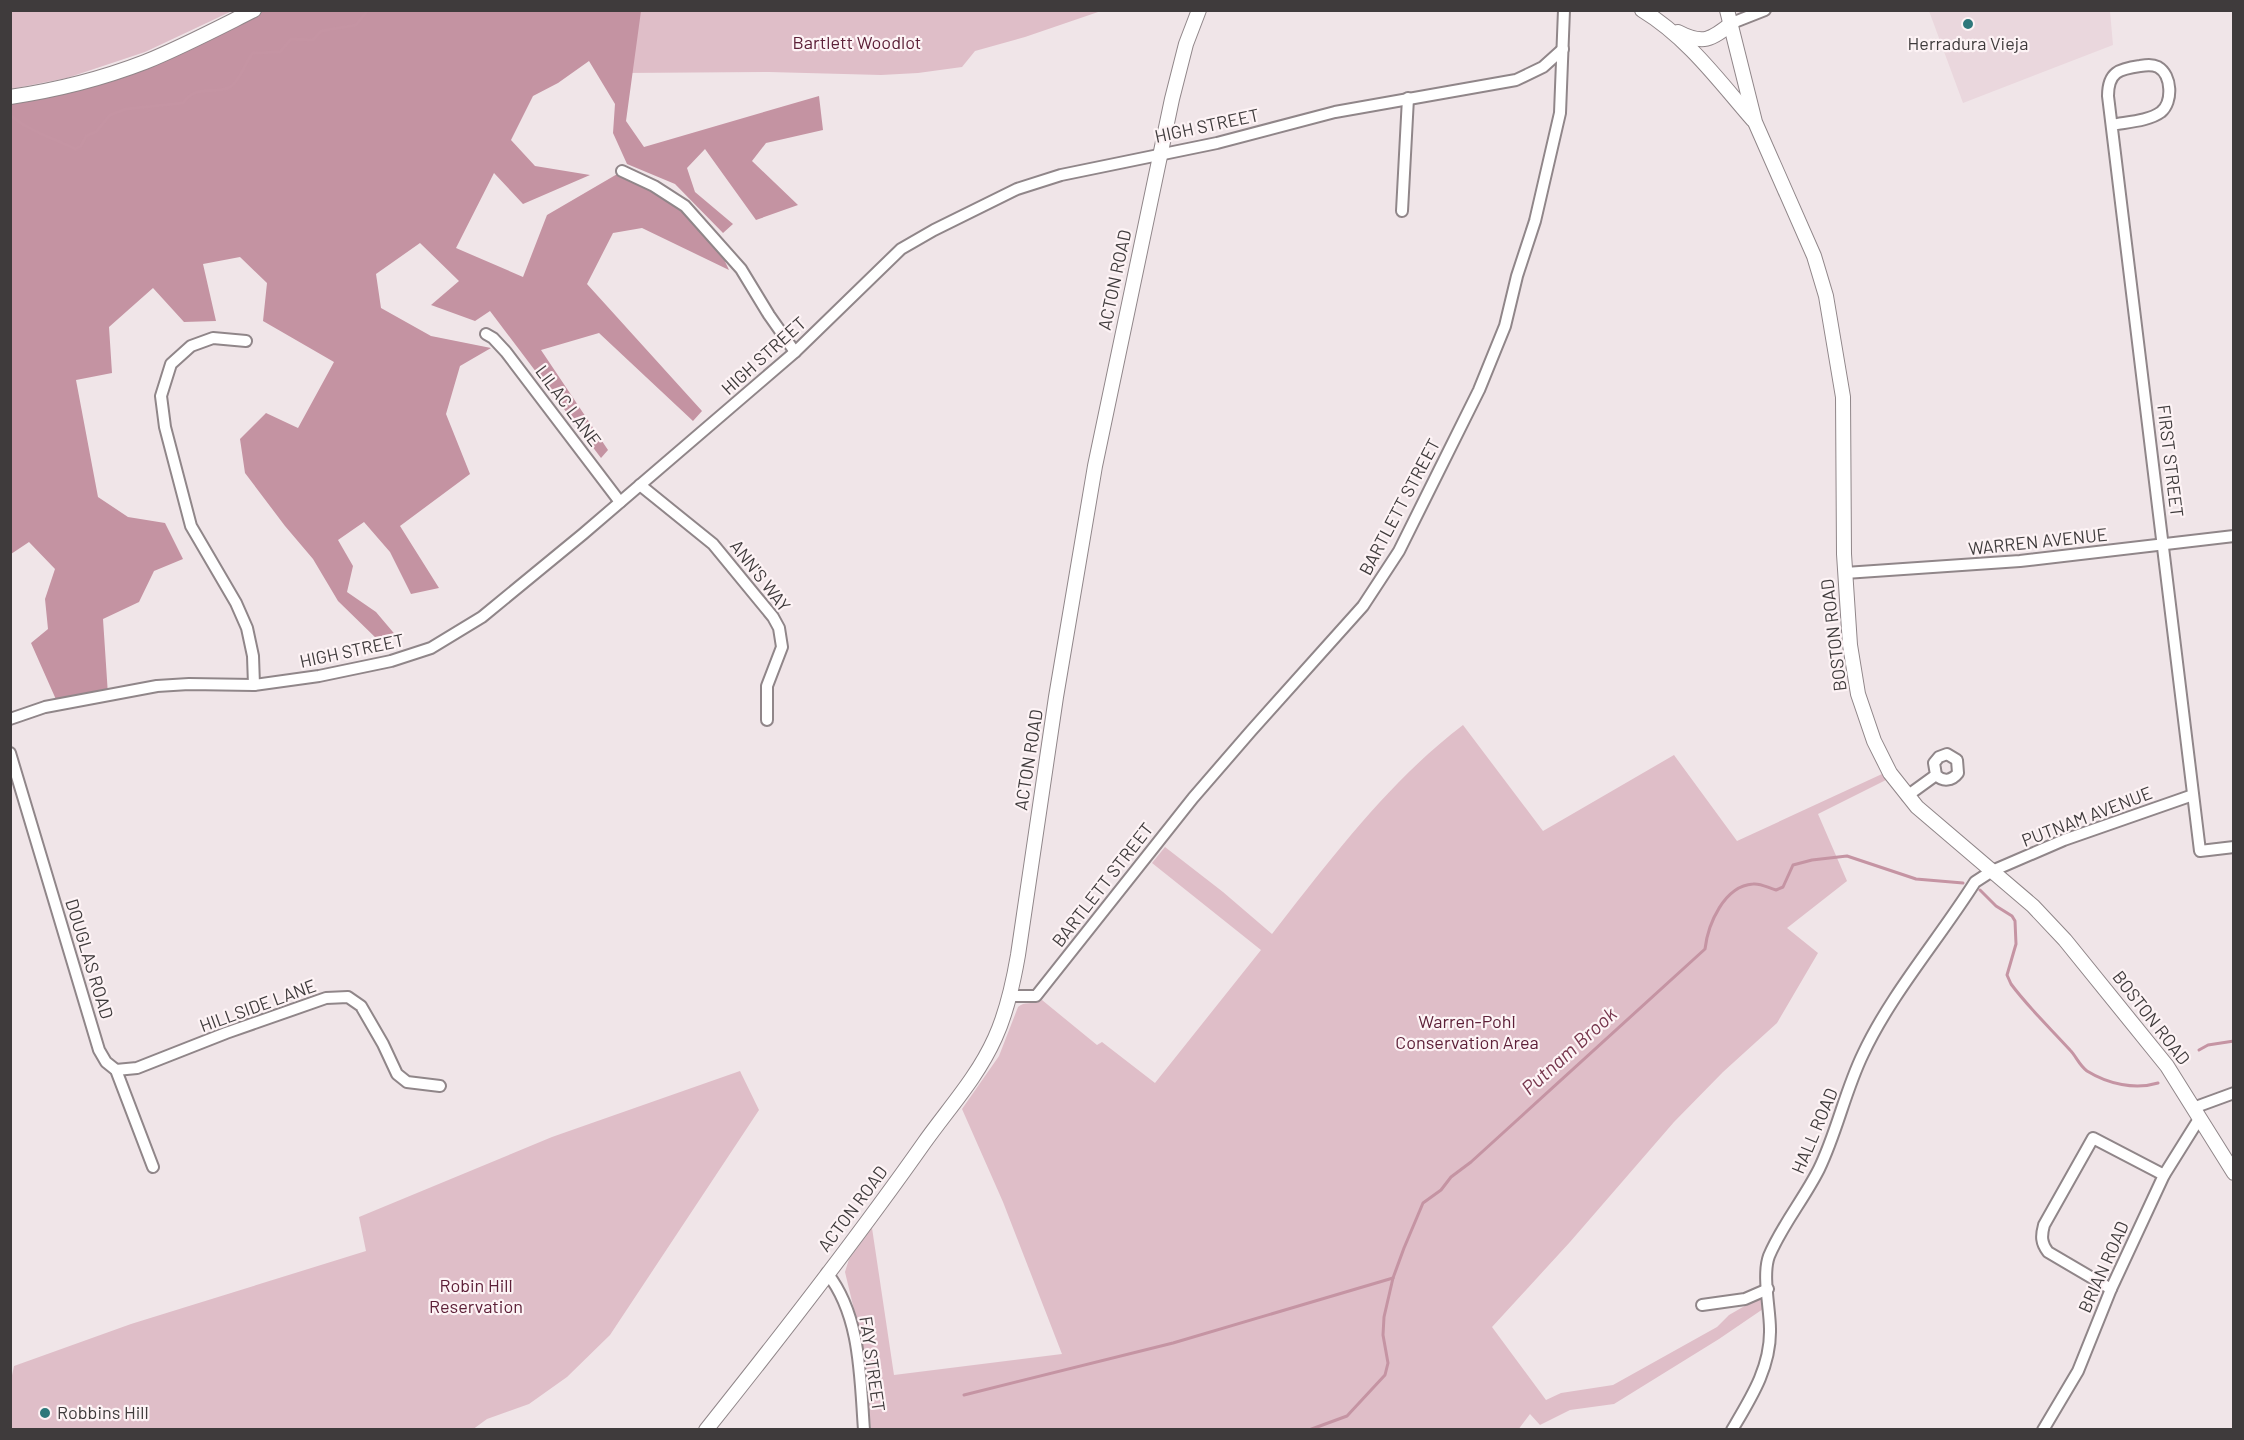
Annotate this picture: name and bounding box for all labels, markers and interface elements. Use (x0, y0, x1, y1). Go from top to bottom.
marker: Herradura Vieja (1961, 17, 1975, 31)
park label: Bartlett Woodlot (793, 31, 921, 53)
place label: Herradura Vieja (1908, 32, 2028, 54)
street label: HIGH STREET (1153, 103, 1261, 147)
street label: ACTON ROAD (1093, 228, 1135, 332)
street label: HIGH STREET (716, 312, 810, 399)
street label: LILAC LANE (531, 361, 606, 450)
street label: FIRST STREET (2153, 403, 2189, 518)
street label: BARTLETT STREET (1354, 434, 1444, 579)
street label: WARREN AVENUE (1967, 523, 2109, 559)
street label: ANN'S WAY (726, 535, 796, 616)
street label: BOSTON ROAD (1815, 578, 1851, 693)
street label: HIGH STREET (298, 628, 406, 672)
street label: ACTON ROAD (1009, 708, 1047, 812)
street label: PUTNAM AVENUE (2018, 781, 2155, 851)
street label: BARTLETT STREET (1047, 818, 1158, 951)
street label: DOUGLAS ROAD (61, 896, 119, 1021)
street label: BOSTON ROAD (2108, 966, 2195, 1069)
street label: HILLSIDE LANE (196, 974, 319, 1036)
water label: Putnam Brook (1516, 1001, 1621, 1099)
park label: Warren-Pohl Conservation Area (1395, 1010, 1539, 1053)
street label: HALL ROAD (1786, 1084, 1842, 1177)
street label: ACTON ROAD (813, 1161, 892, 1256)
street label: BRIAN ROAD (2073, 1217, 2133, 1316)
park label: Robin Hill Reservation (429, 1274, 523, 1317)
street label: FAY STREET (855, 1315, 891, 1413)
place label: Robbins Hill (57, 1401, 149, 1423)
marker: Robbins Hill (38, 1406, 52, 1420)

